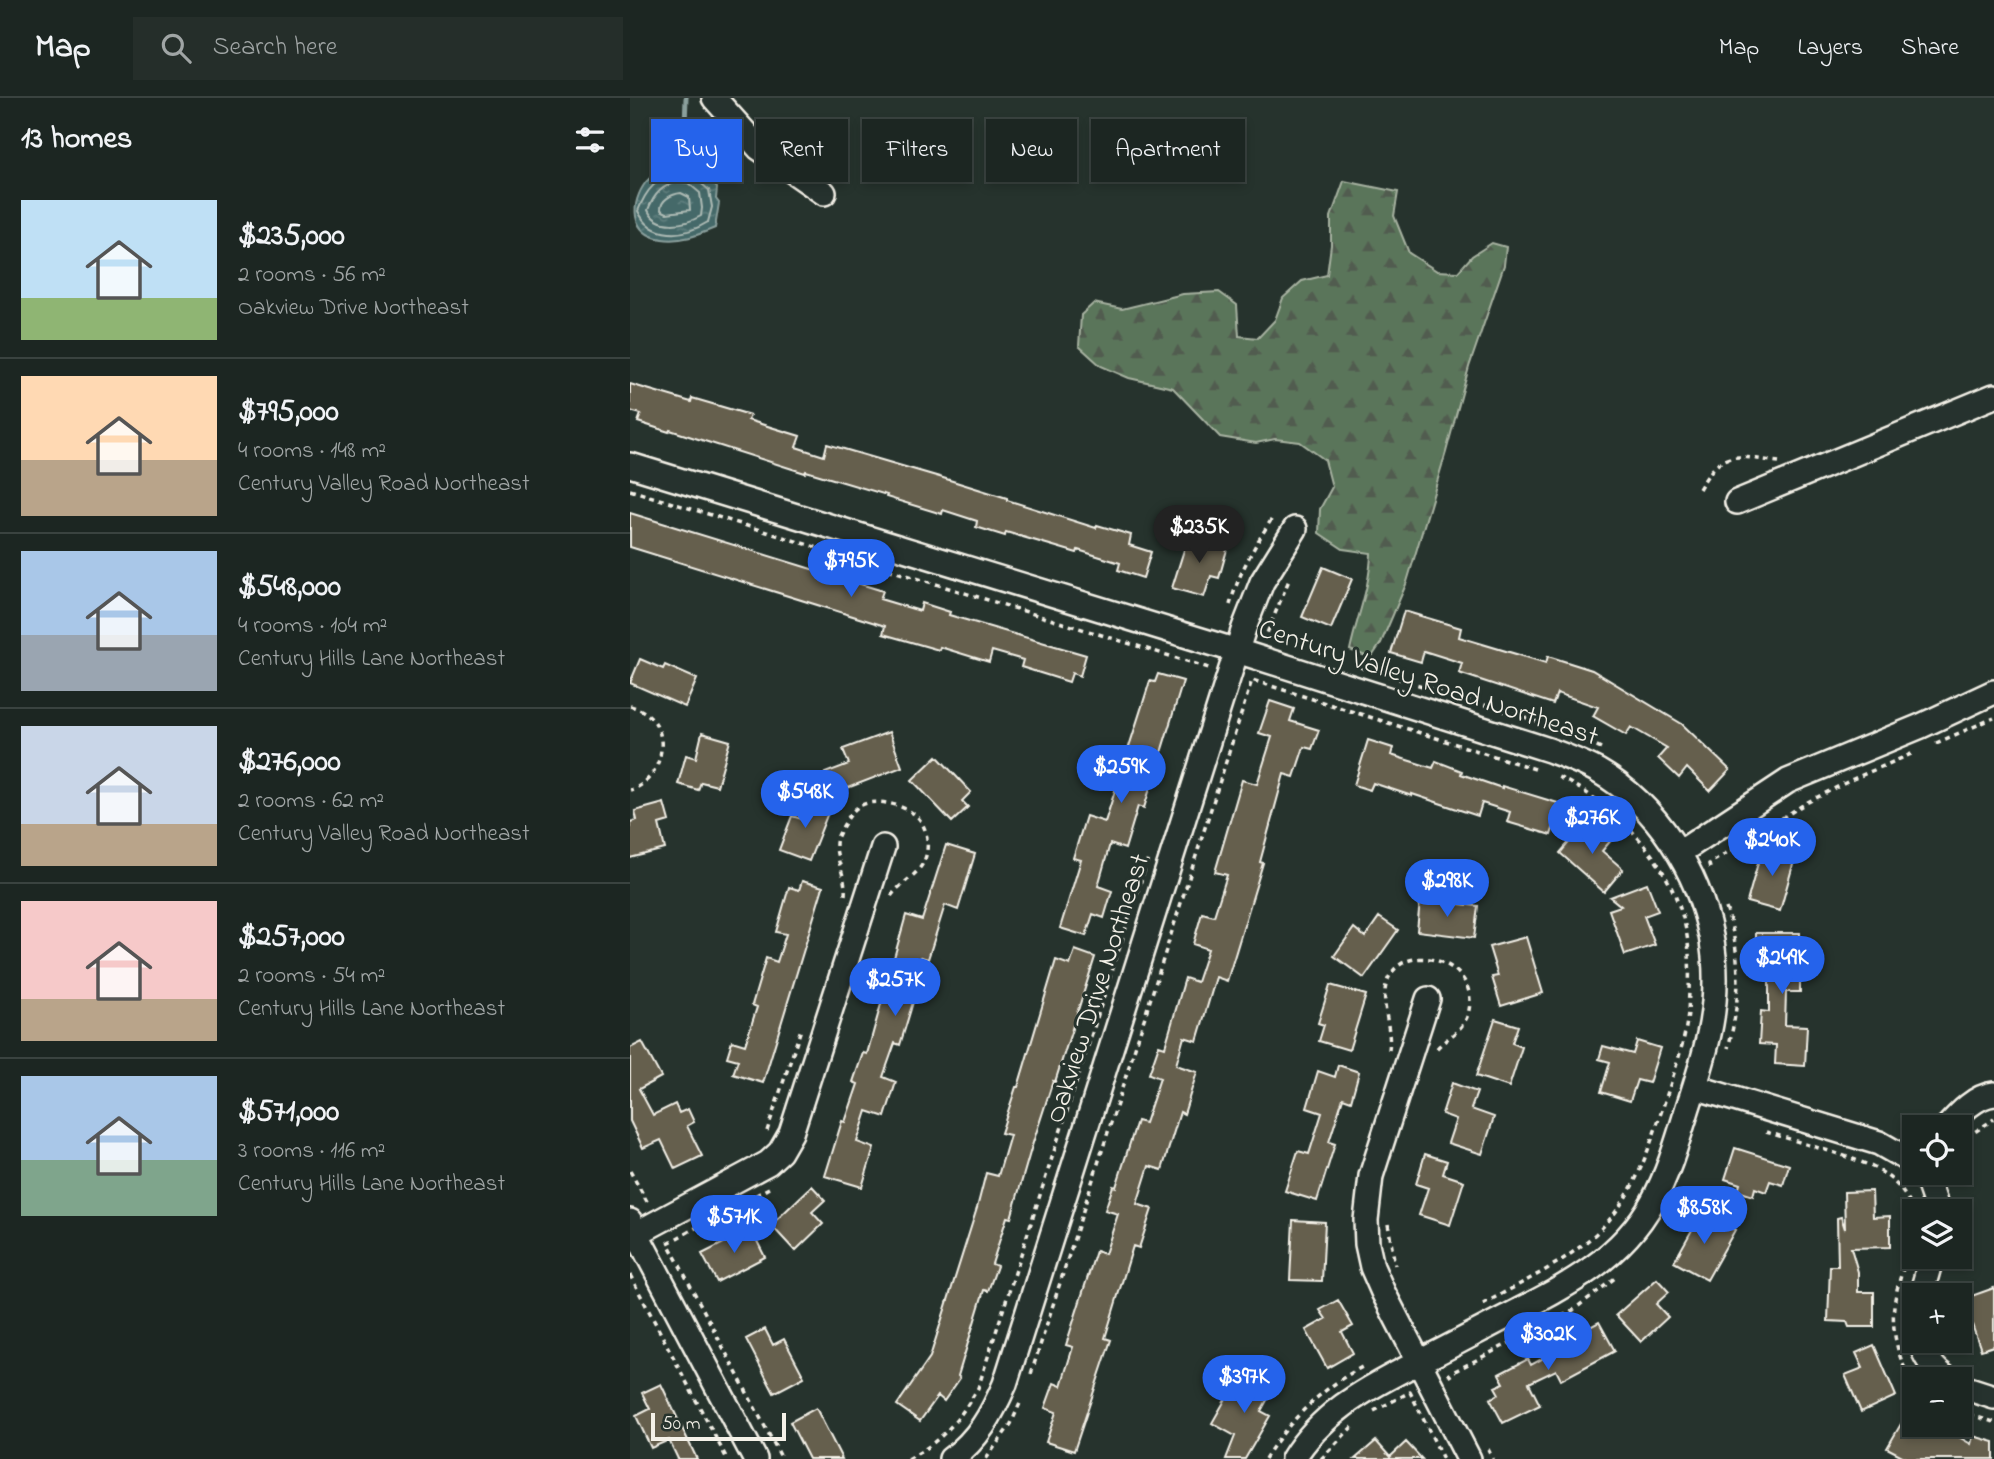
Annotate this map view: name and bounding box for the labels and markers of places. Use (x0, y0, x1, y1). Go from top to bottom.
pin: $235K (1150, 505, 1248, 565)
pin: $795K (802, 540, 900, 599)
pin: $259K (1072, 746, 1170, 805)
pin: $548K (756, 770, 854, 830)
pin: $276K (1543, 796, 1641, 856)
pin: $240K (1723, 818, 1821, 878)
pin: $298K (1398, 860, 1496, 919)
pin: $249K (1733, 936, 1831, 996)
pin: $257K (846, 958, 944, 1018)
pin: $858K (1655, 1186, 1753, 1246)
pin: $571K (685, 1196, 783, 1255)
pin: $302K (1499, 1312, 1597, 1372)
pin: $397K (1195, 1356, 1293, 1415)

